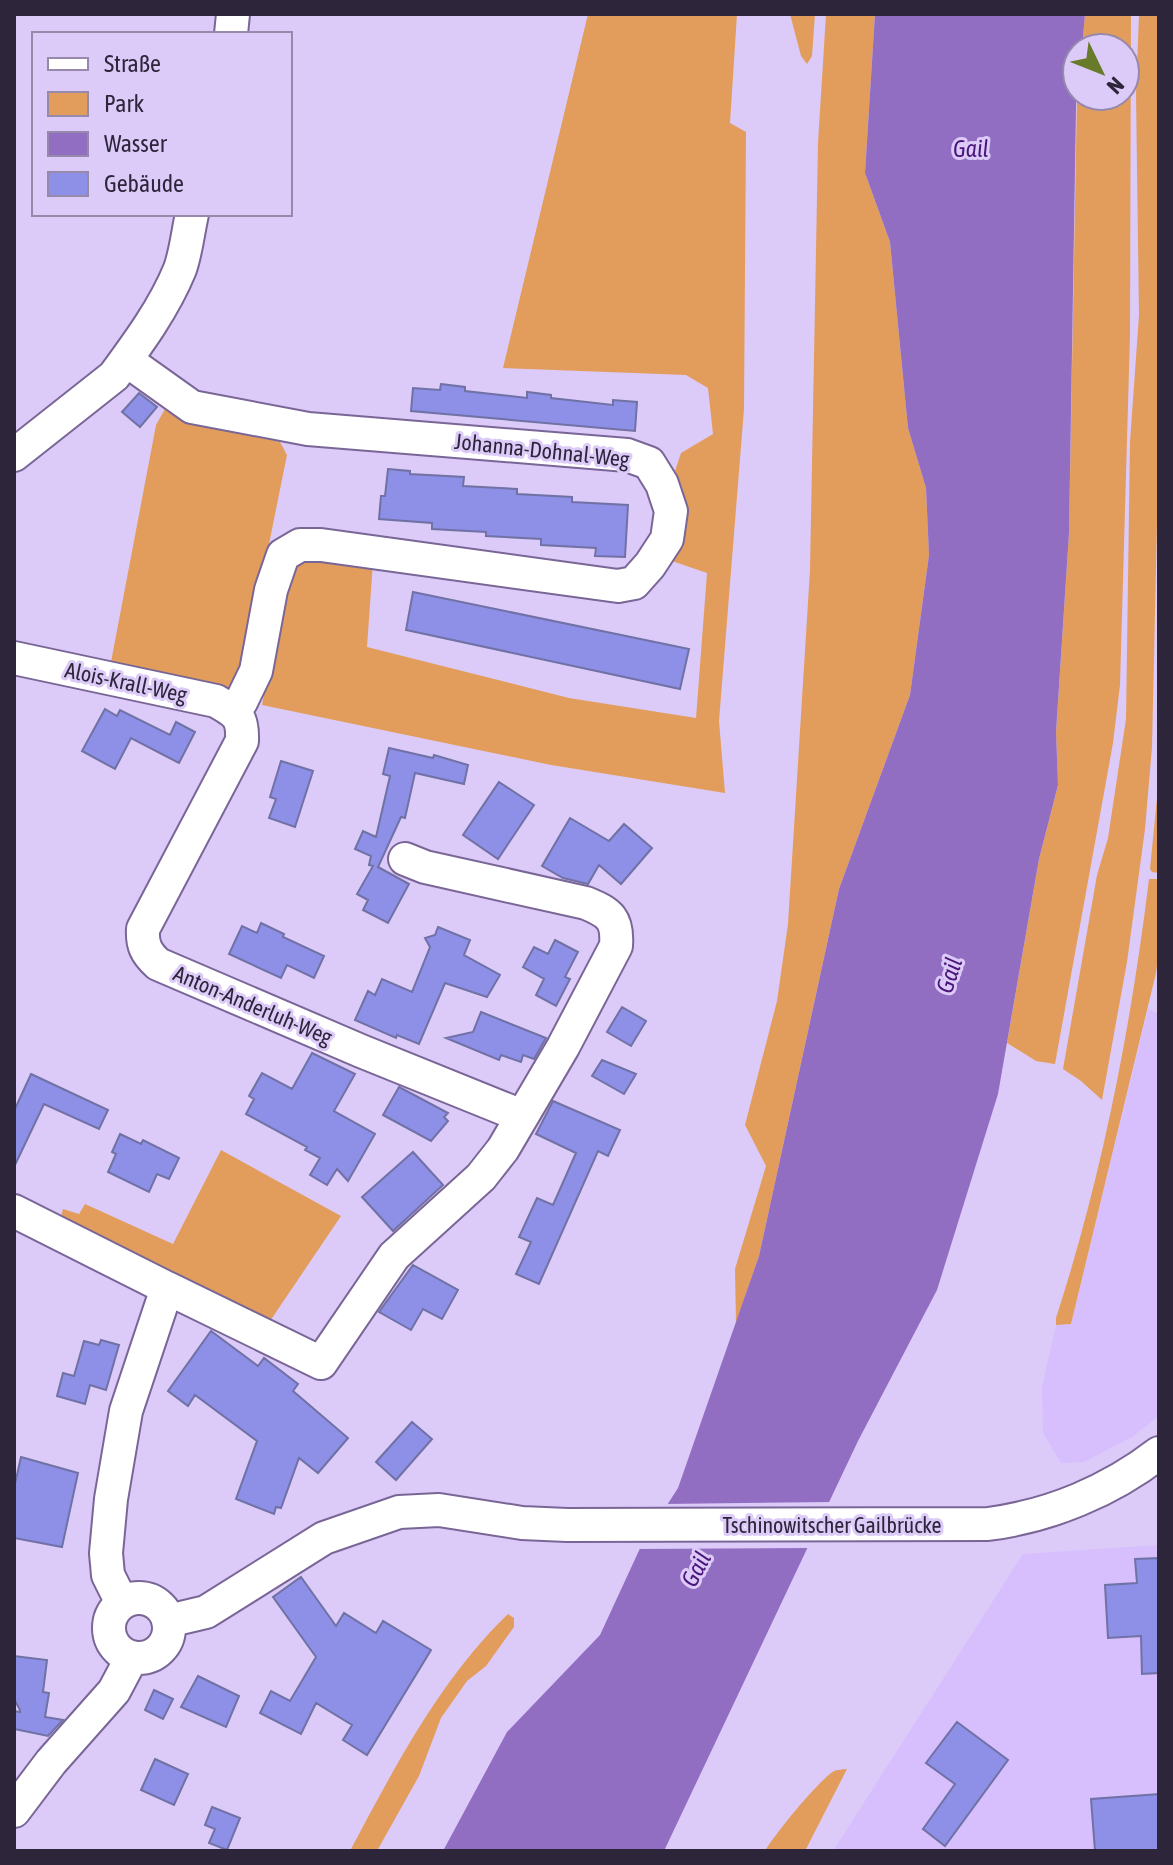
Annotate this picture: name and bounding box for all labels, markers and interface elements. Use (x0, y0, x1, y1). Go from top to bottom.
legend (32, 32, 292, 216)
north arrow (1061, 32, 1141, 112)
text: Straße (104, 50, 161, 77)
text: N (1102, 72, 1130, 99)
text: Park (104, 90, 145, 117)
text: Wasser (104, 130, 168, 157)
water label: Gail (953, 135, 989, 162)
text: Gebäude (104, 170, 184, 197)
street label: Johanna-Dohnal-Weg (453, 428, 631, 472)
street label: Alois-Krall-Weg (63, 656, 190, 708)
water label: Gail (931, 954, 967, 996)
street label: Anton-Anderluh-Weg (170, 960, 337, 1050)
street label: Tschinowitscher Gailbrücke (722, 1512, 942, 1538)
water label: Gail (676, 1547, 716, 1591)

